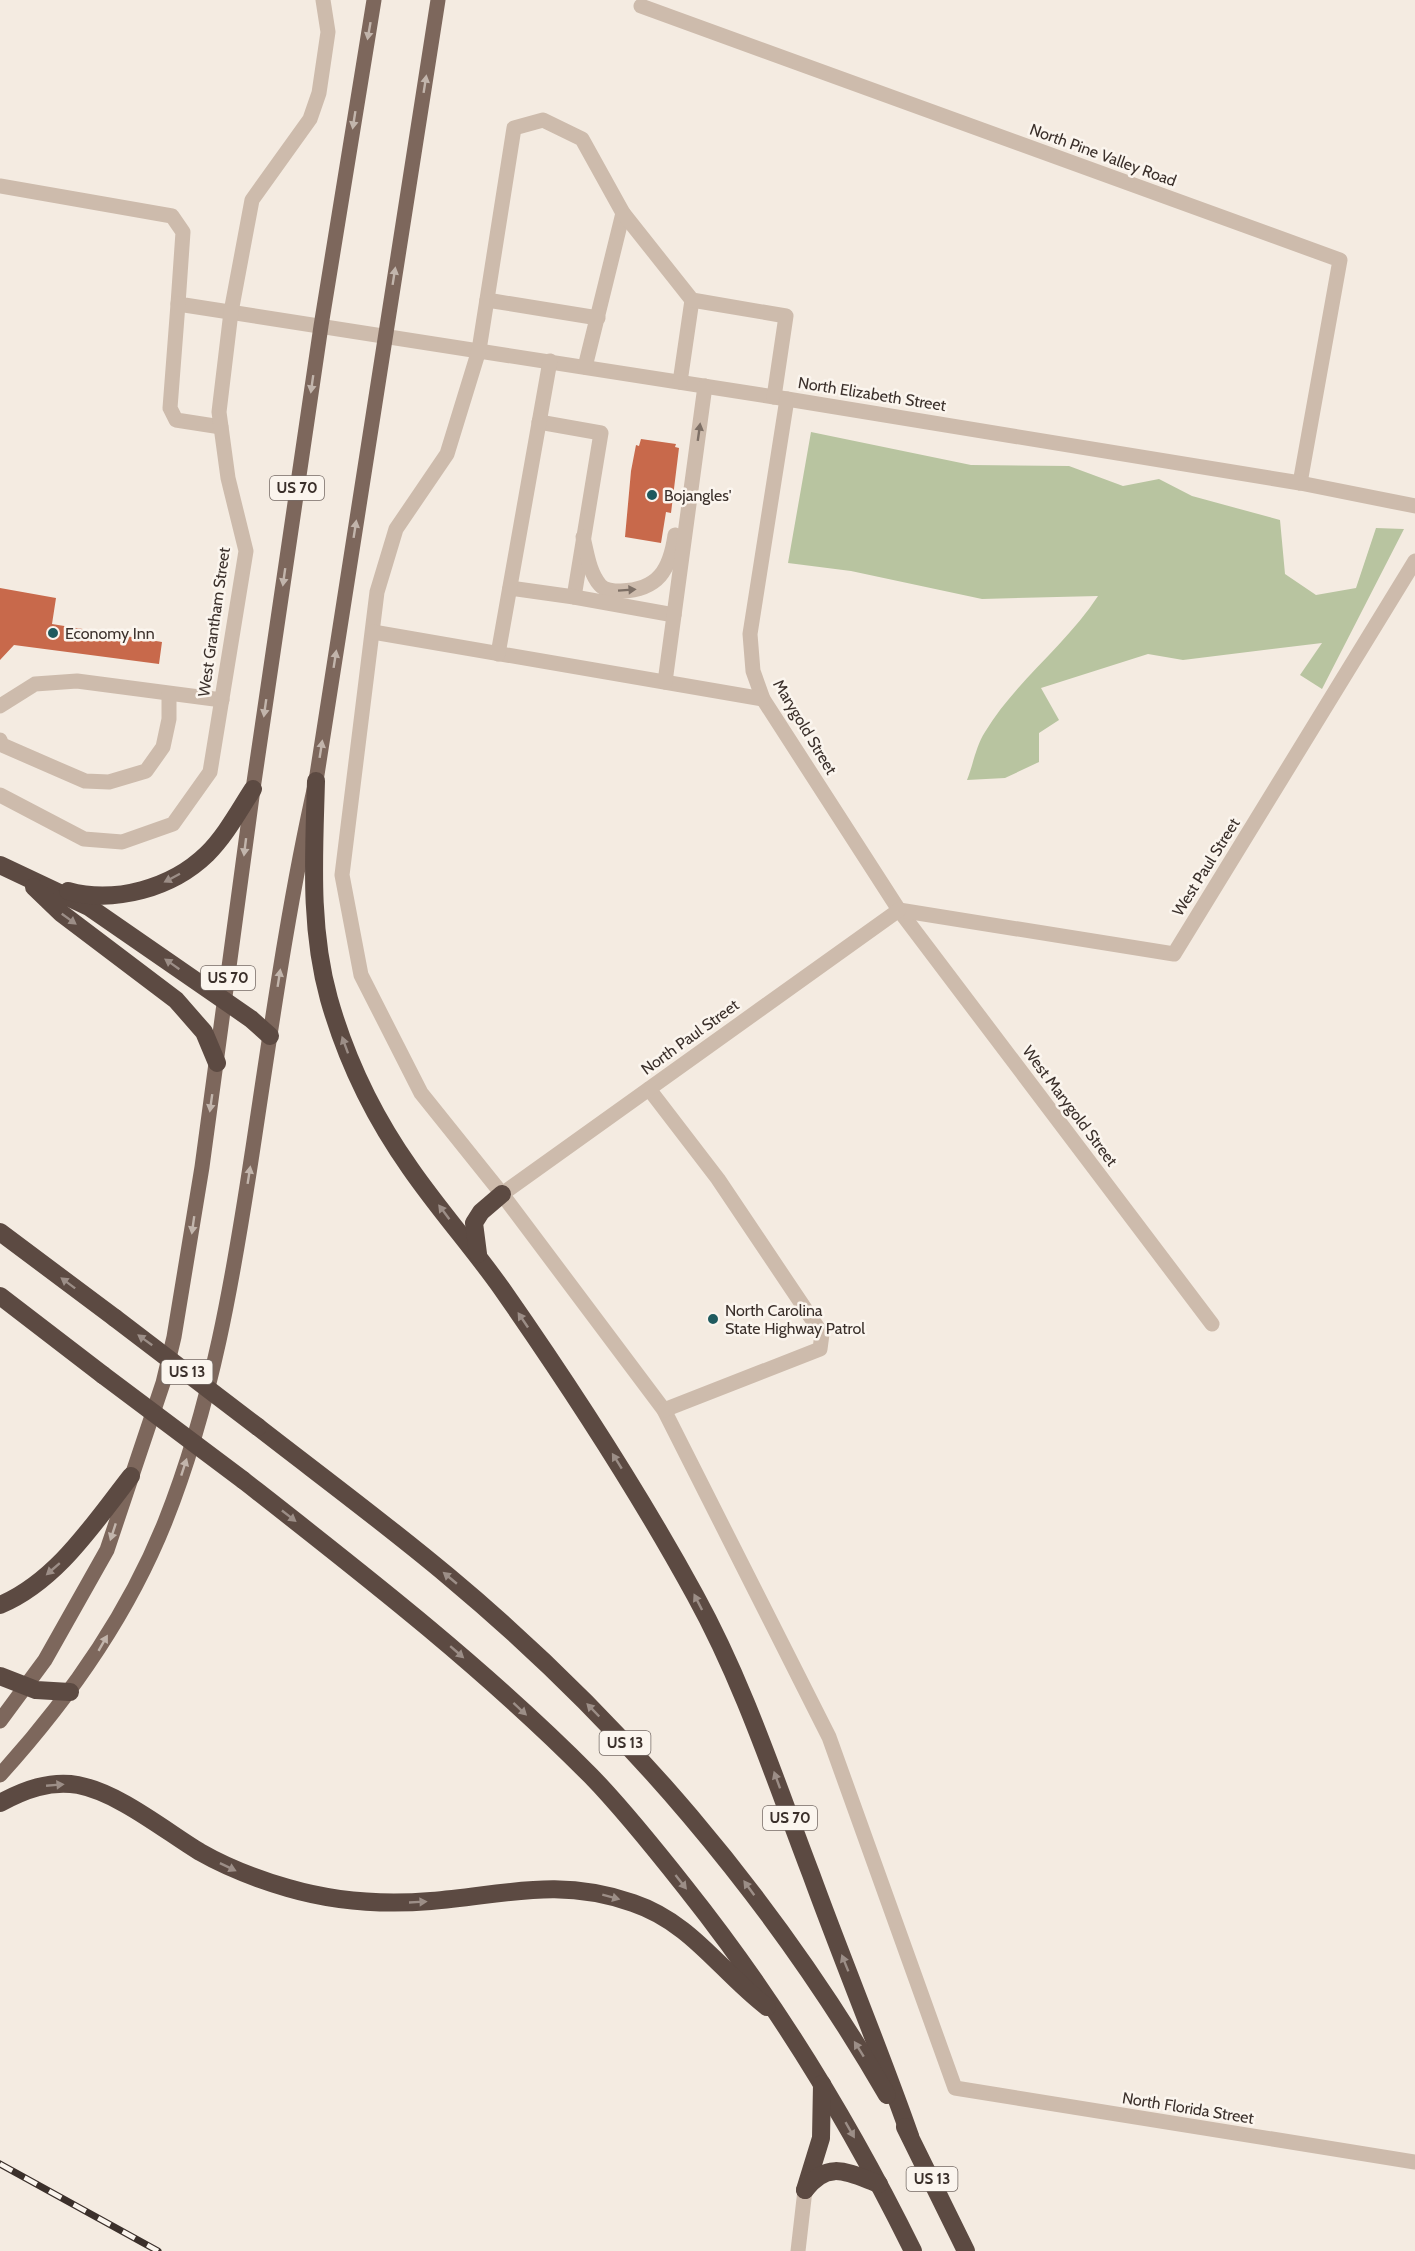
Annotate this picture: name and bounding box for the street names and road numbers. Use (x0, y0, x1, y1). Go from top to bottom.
street label: North Pine Valley Road (1027, 120, 1179, 190)
street label: North Elizabeth Street (797, 373, 948, 415)
road number: US 70 (270, 476, 324, 500)
street label: West Grantham Street (194, 545, 234, 698)
street label: Marygold Street (769, 676, 841, 779)
street label: West Paul Street (1168, 814, 1244, 919)
road number: US 70 (201, 966, 255, 990)
street label: North Paul Street (637, 995, 743, 1079)
street label: West Marygold Street (1018, 1042, 1122, 1171)
road number: US 13 (162, 1360, 213, 1384)
road number: US 13 (600, 1731, 650, 1755)
road number: US 70 (763, 1806, 817, 1830)
street label: North Florida Street (1121, 2088, 1256, 2128)
road number: US 13 (906, 2167, 958, 2191)

